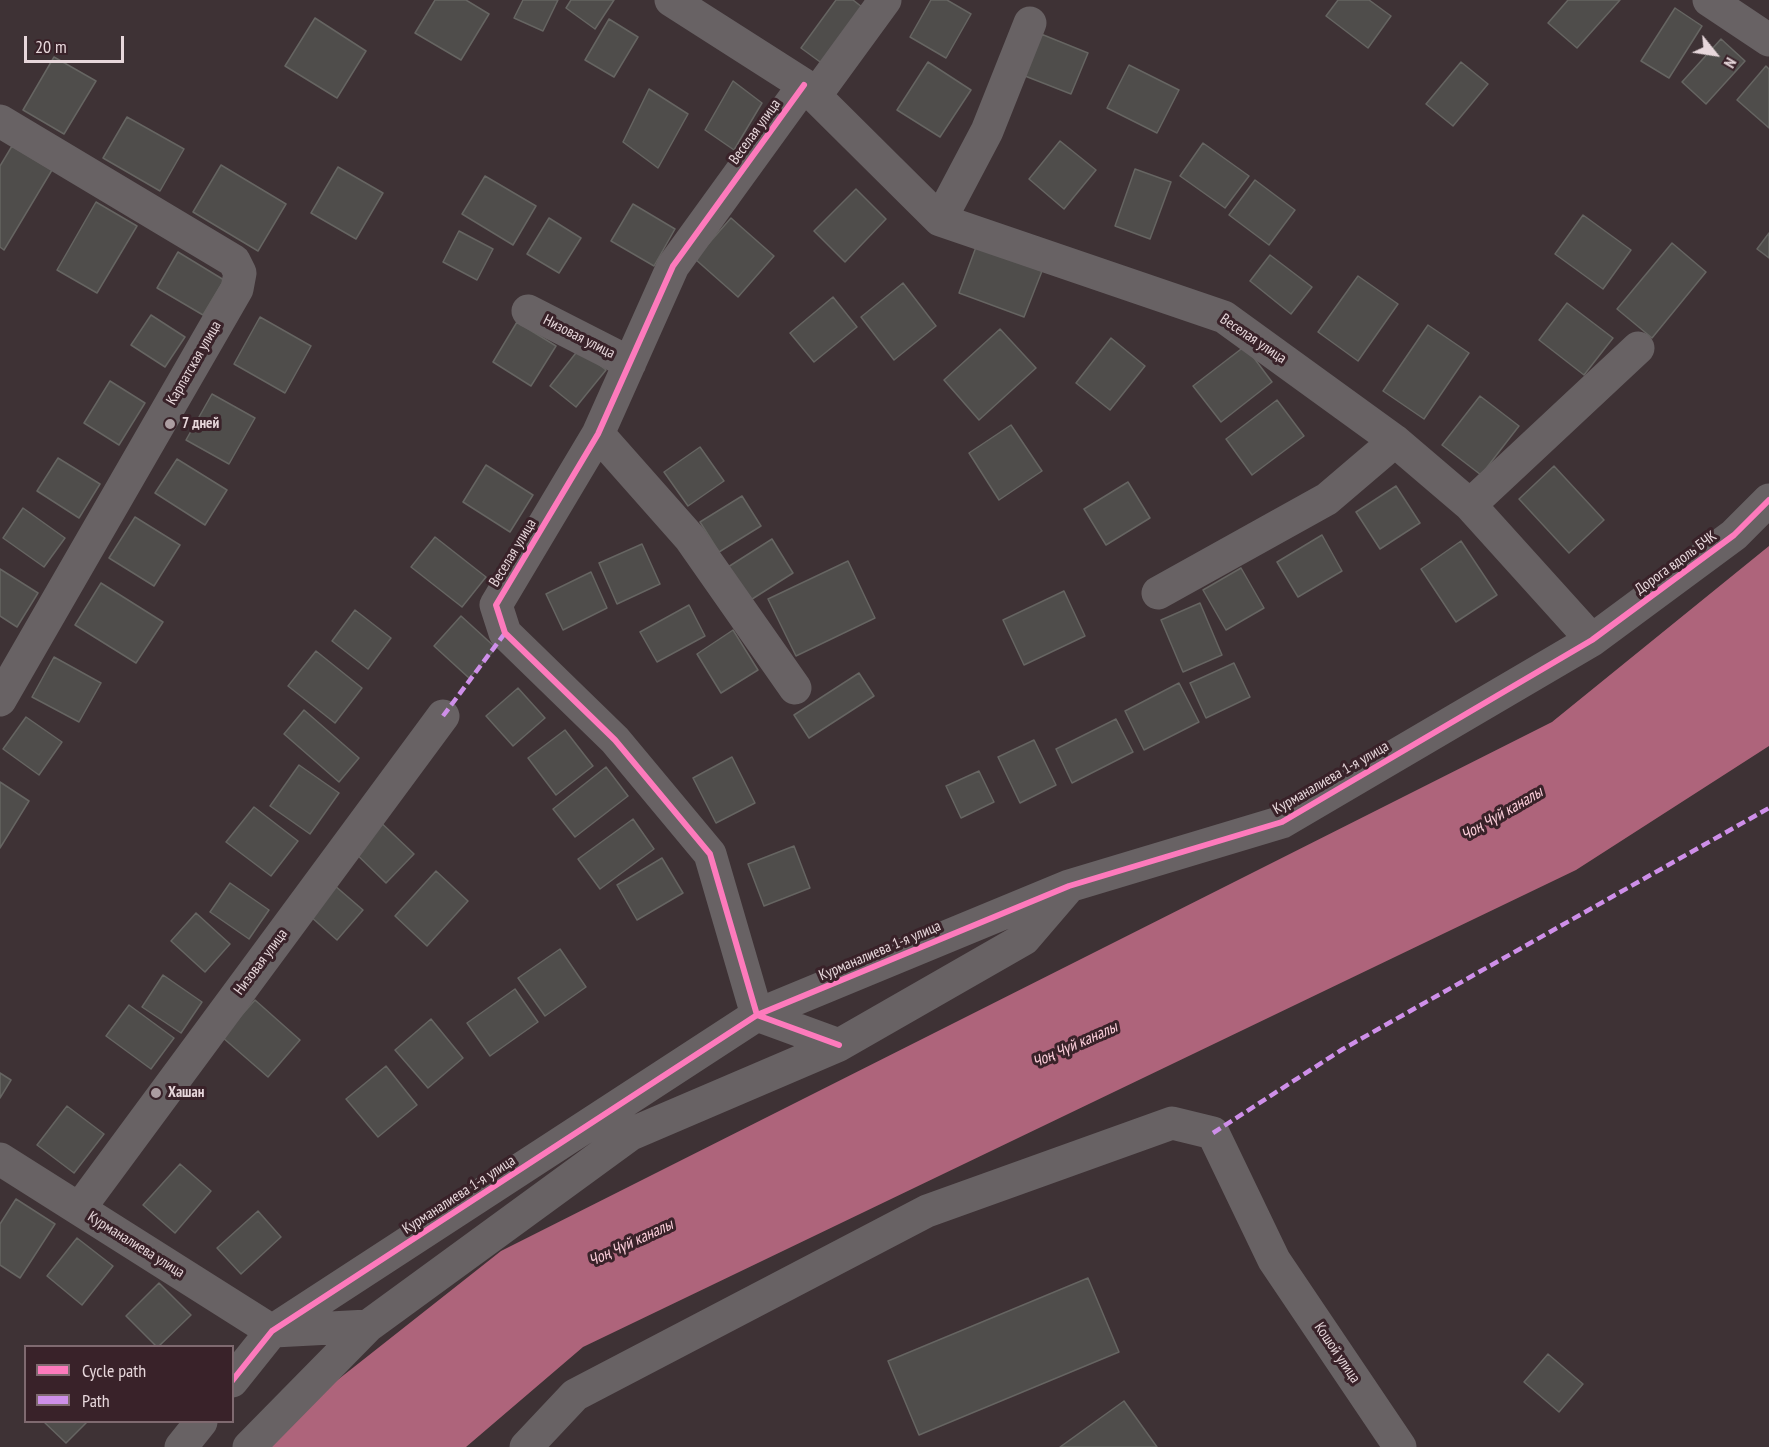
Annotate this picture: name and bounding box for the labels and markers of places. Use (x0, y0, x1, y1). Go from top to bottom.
place label: 7 дней (182, 415, 219, 433)
marker: 7 дней (163, 417, 177, 431)
place label: Хашан (168, 1084, 204, 1102)
marker: Хашан (149, 1086, 163, 1100)

